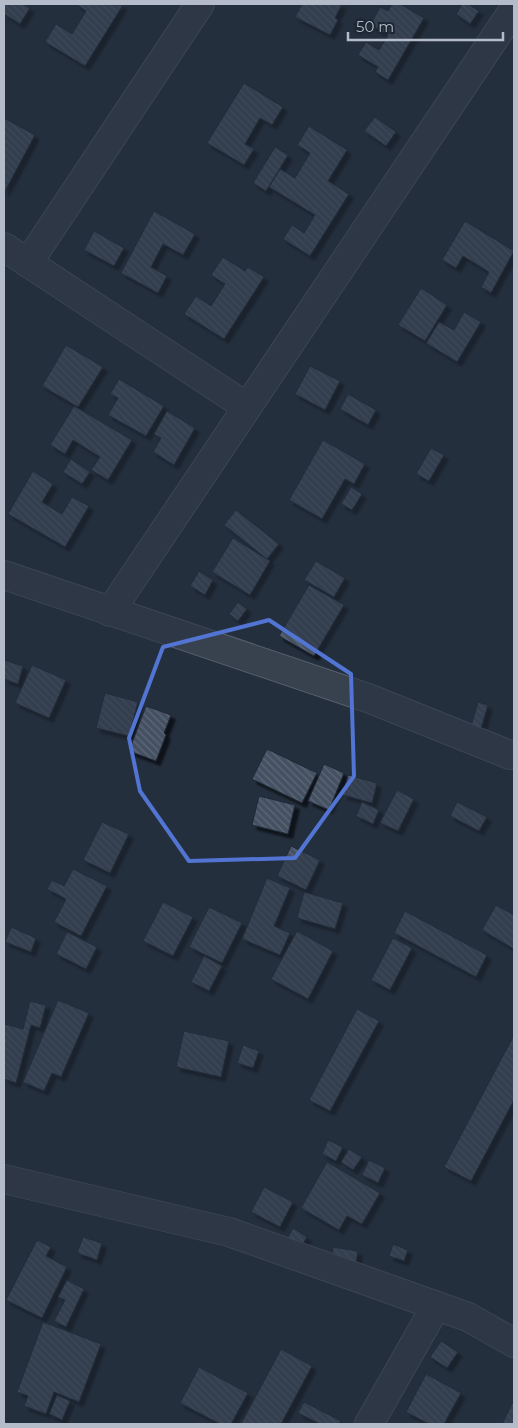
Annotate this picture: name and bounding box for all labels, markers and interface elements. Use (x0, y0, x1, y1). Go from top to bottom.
scale bar (348, 10, 503, 42)
text: 50 m (356, 17, 394, 36)

